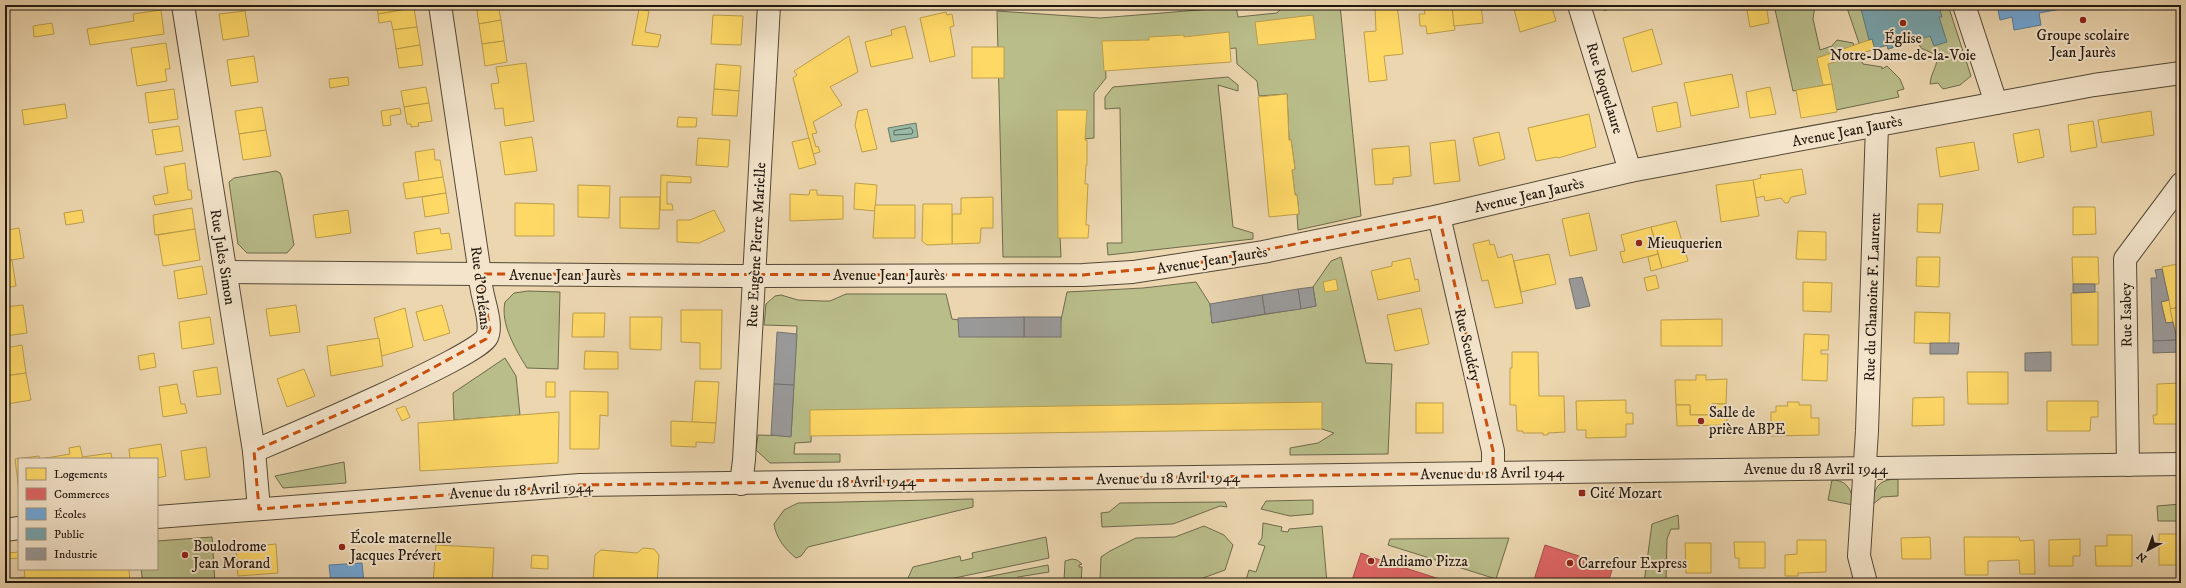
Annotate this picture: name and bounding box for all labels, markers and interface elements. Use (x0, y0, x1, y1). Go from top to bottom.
marker: Groupe scolaire Jean Jaurès (2078, 15, 2088, 25)
marker: Église Notre-Dame-de-la-Voie (1898, 18, 1908, 28)
place label: Groupe scolaire Jean Jaurès (2037, 26, 2129, 62)
place label: Église Notre-Dame-de-la-Voie (1830, 29, 1976, 65)
street label: Rue Roquelaure (1582, 40, 1627, 136)
street label: Avenue Jean Jaurès (1790, 111, 1904, 151)
street label: Rue Eugène Pierre Marielle (743, 162, 770, 328)
street label: Avenue Jean Jaurès (1472, 174, 1586, 217)
street label: Rue Jules Simon (206, 208, 239, 306)
street label: Rue du Chanoine F. Laurent (1860, 212, 1885, 382)
place label: Mieuquerien (1647, 234, 1723, 253)
marker: Mieuquerien (1634, 238, 1644, 248)
street label: Avenue Jean Jaurès (1155, 242, 1269, 279)
street label: Rue d'Orléans (466, 245, 495, 331)
street label: Avenue Jean Jaurès (509, 266, 621, 285)
street label: Avenue Jean Jaurès (833, 266, 945, 285)
street label: Rue Isabey (2116, 282, 2137, 347)
street label: Rue Scudéry (1450, 307, 1485, 384)
place label: Salle de prière ABPE (1708, 403, 1786, 439)
marker: Salle de prière ABPE (1696, 416, 1706, 426)
legend (18, 458, 158, 570)
street label: Avenue du 18 Avril 1944 (1744, 460, 1888, 479)
street label: Avenue du 18 Avril 1944 (1420, 463, 1564, 484)
text: Logements (54, 467, 107, 482)
street label: Avenue du 18 Avril 1944 (1096, 468, 1240, 489)
street label: Avenue du 18 Avril 1944 (772, 472, 916, 493)
street label: Avenue du 18 Avril 1944 (449, 477, 594, 504)
place label: Cité Mozart (1590, 484, 1662, 503)
text: Commerces (54, 487, 109, 502)
marker: Cité Mozart (1577, 488, 1587, 498)
text: Écoles (54, 507, 86, 522)
text: Public (54, 527, 84, 542)
place label: École maternelle Jacques Prévert (348, 529, 452, 565)
north arrow (2128, 530, 2168, 570)
place label: Boulodrome Jean Morand (191, 537, 271, 573)
marker: École maternelle Jacques Prévert (337, 542, 347, 552)
text: Industrie (54, 547, 97, 562)
text: N (2134, 549, 2150, 565)
marker: Boulodrome Jean Morand (180, 550, 190, 560)
place label: Andiamo Pizza (1379, 552, 1468, 571)
place label: Carrefour Express (1578, 554, 1687, 573)
marker: Andiamo Pizza (1366, 556, 1376, 566)
marker: Carrefour Express (1565, 558, 1575, 568)

